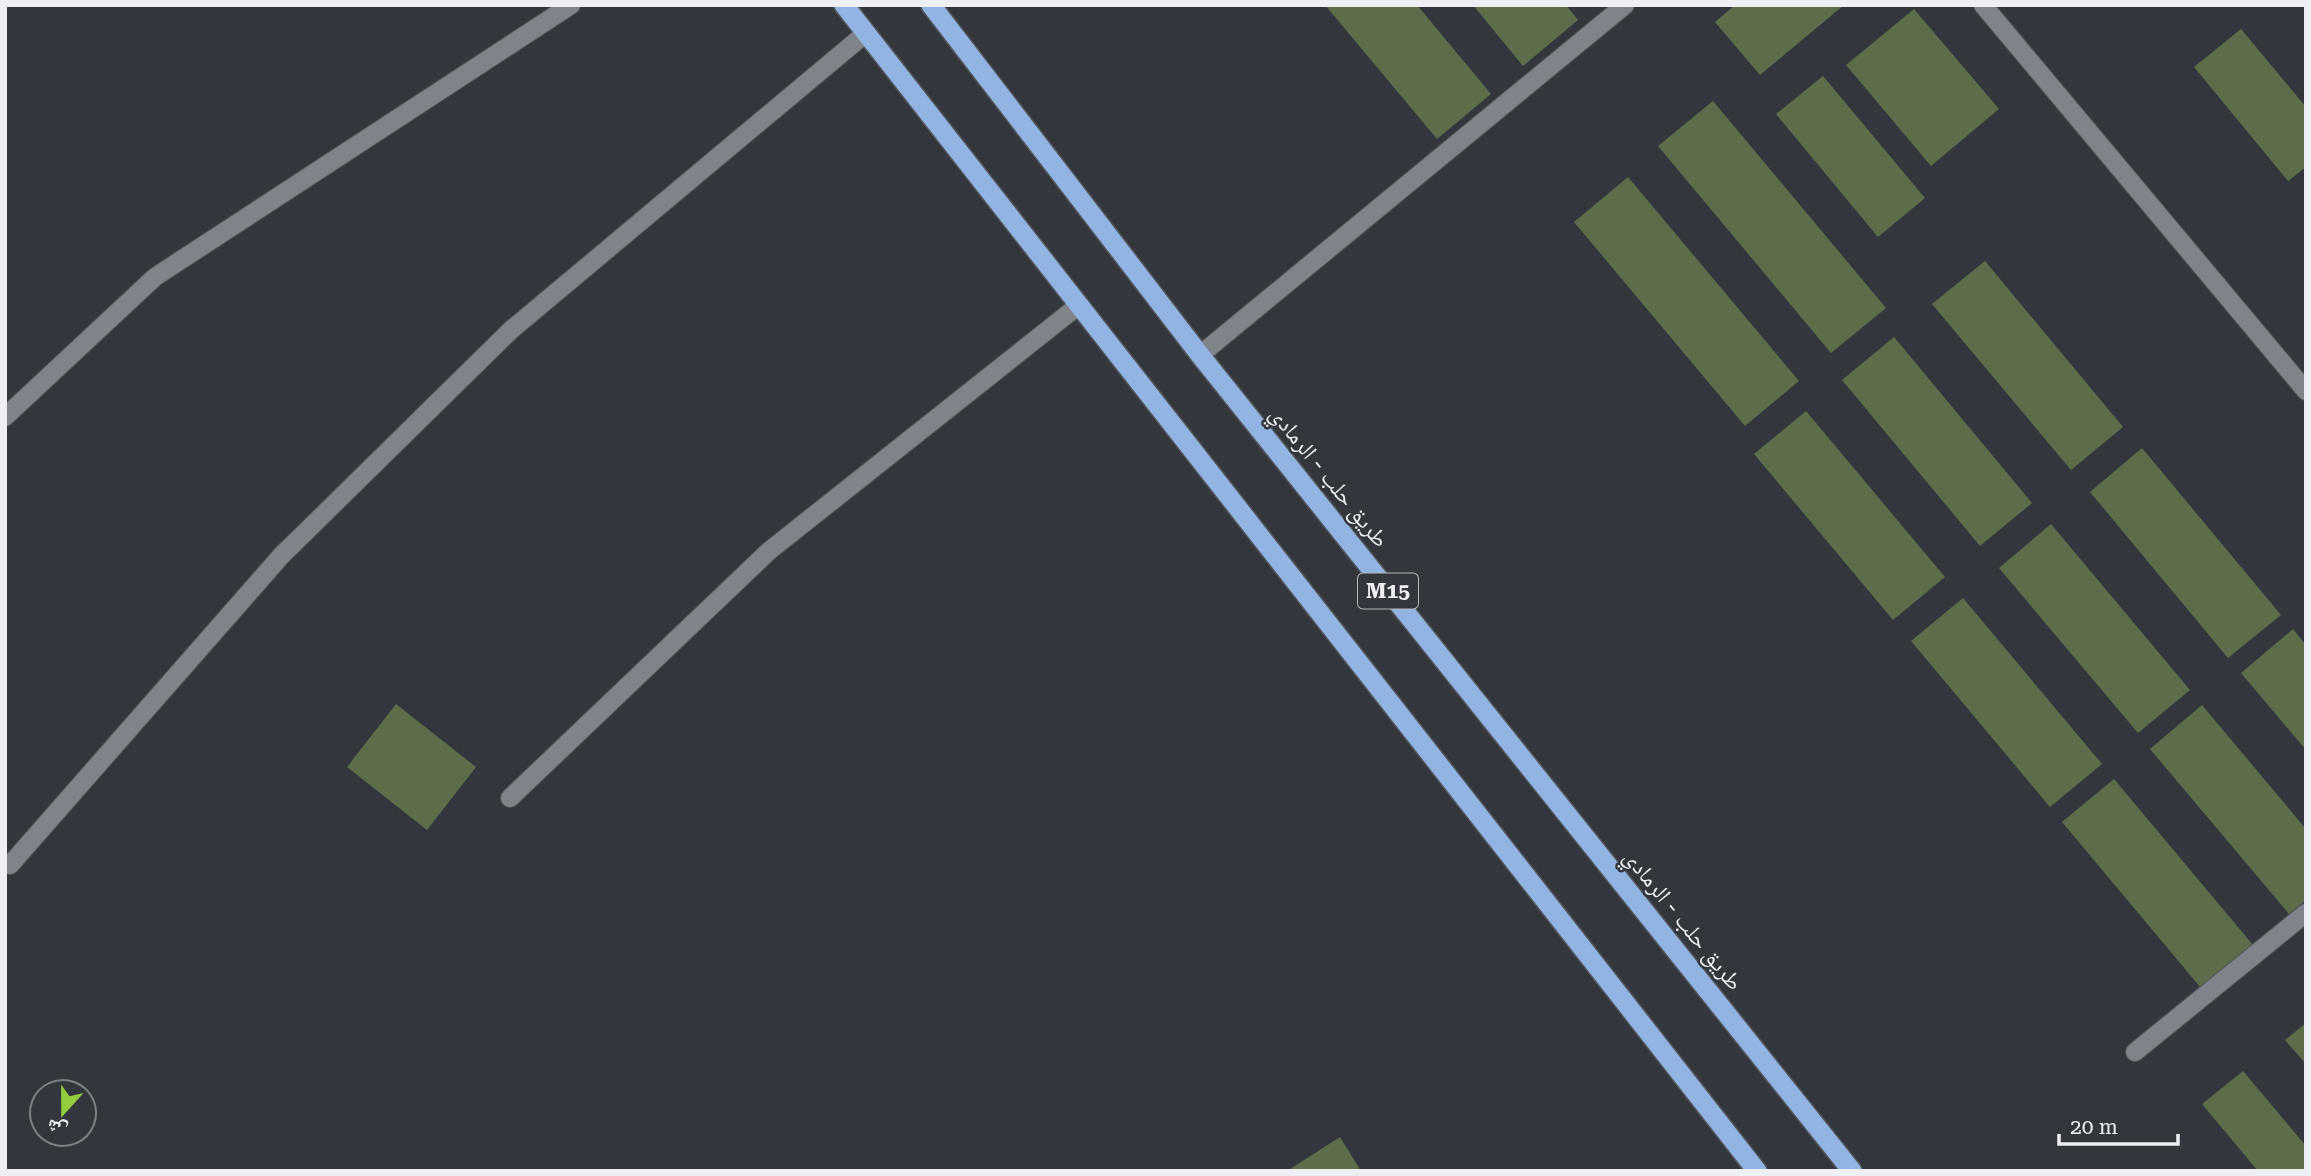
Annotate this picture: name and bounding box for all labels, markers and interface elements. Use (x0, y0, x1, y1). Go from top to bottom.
street label: طريق حلب - الرمادي (1260, 401, 1394, 556)
road number: M15 (1358, 574, 1418, 608)
street label: طريق حلب - الرمادي (1614, 844, 1748, 999)
north arrow (28, 1078, 98, 1148)
scale bar (2059, 1102, 2178, 1146)
text: ش (44, 1114, 71, 1143)
text: 20 m (2070, 1115, 2118, 1139)

